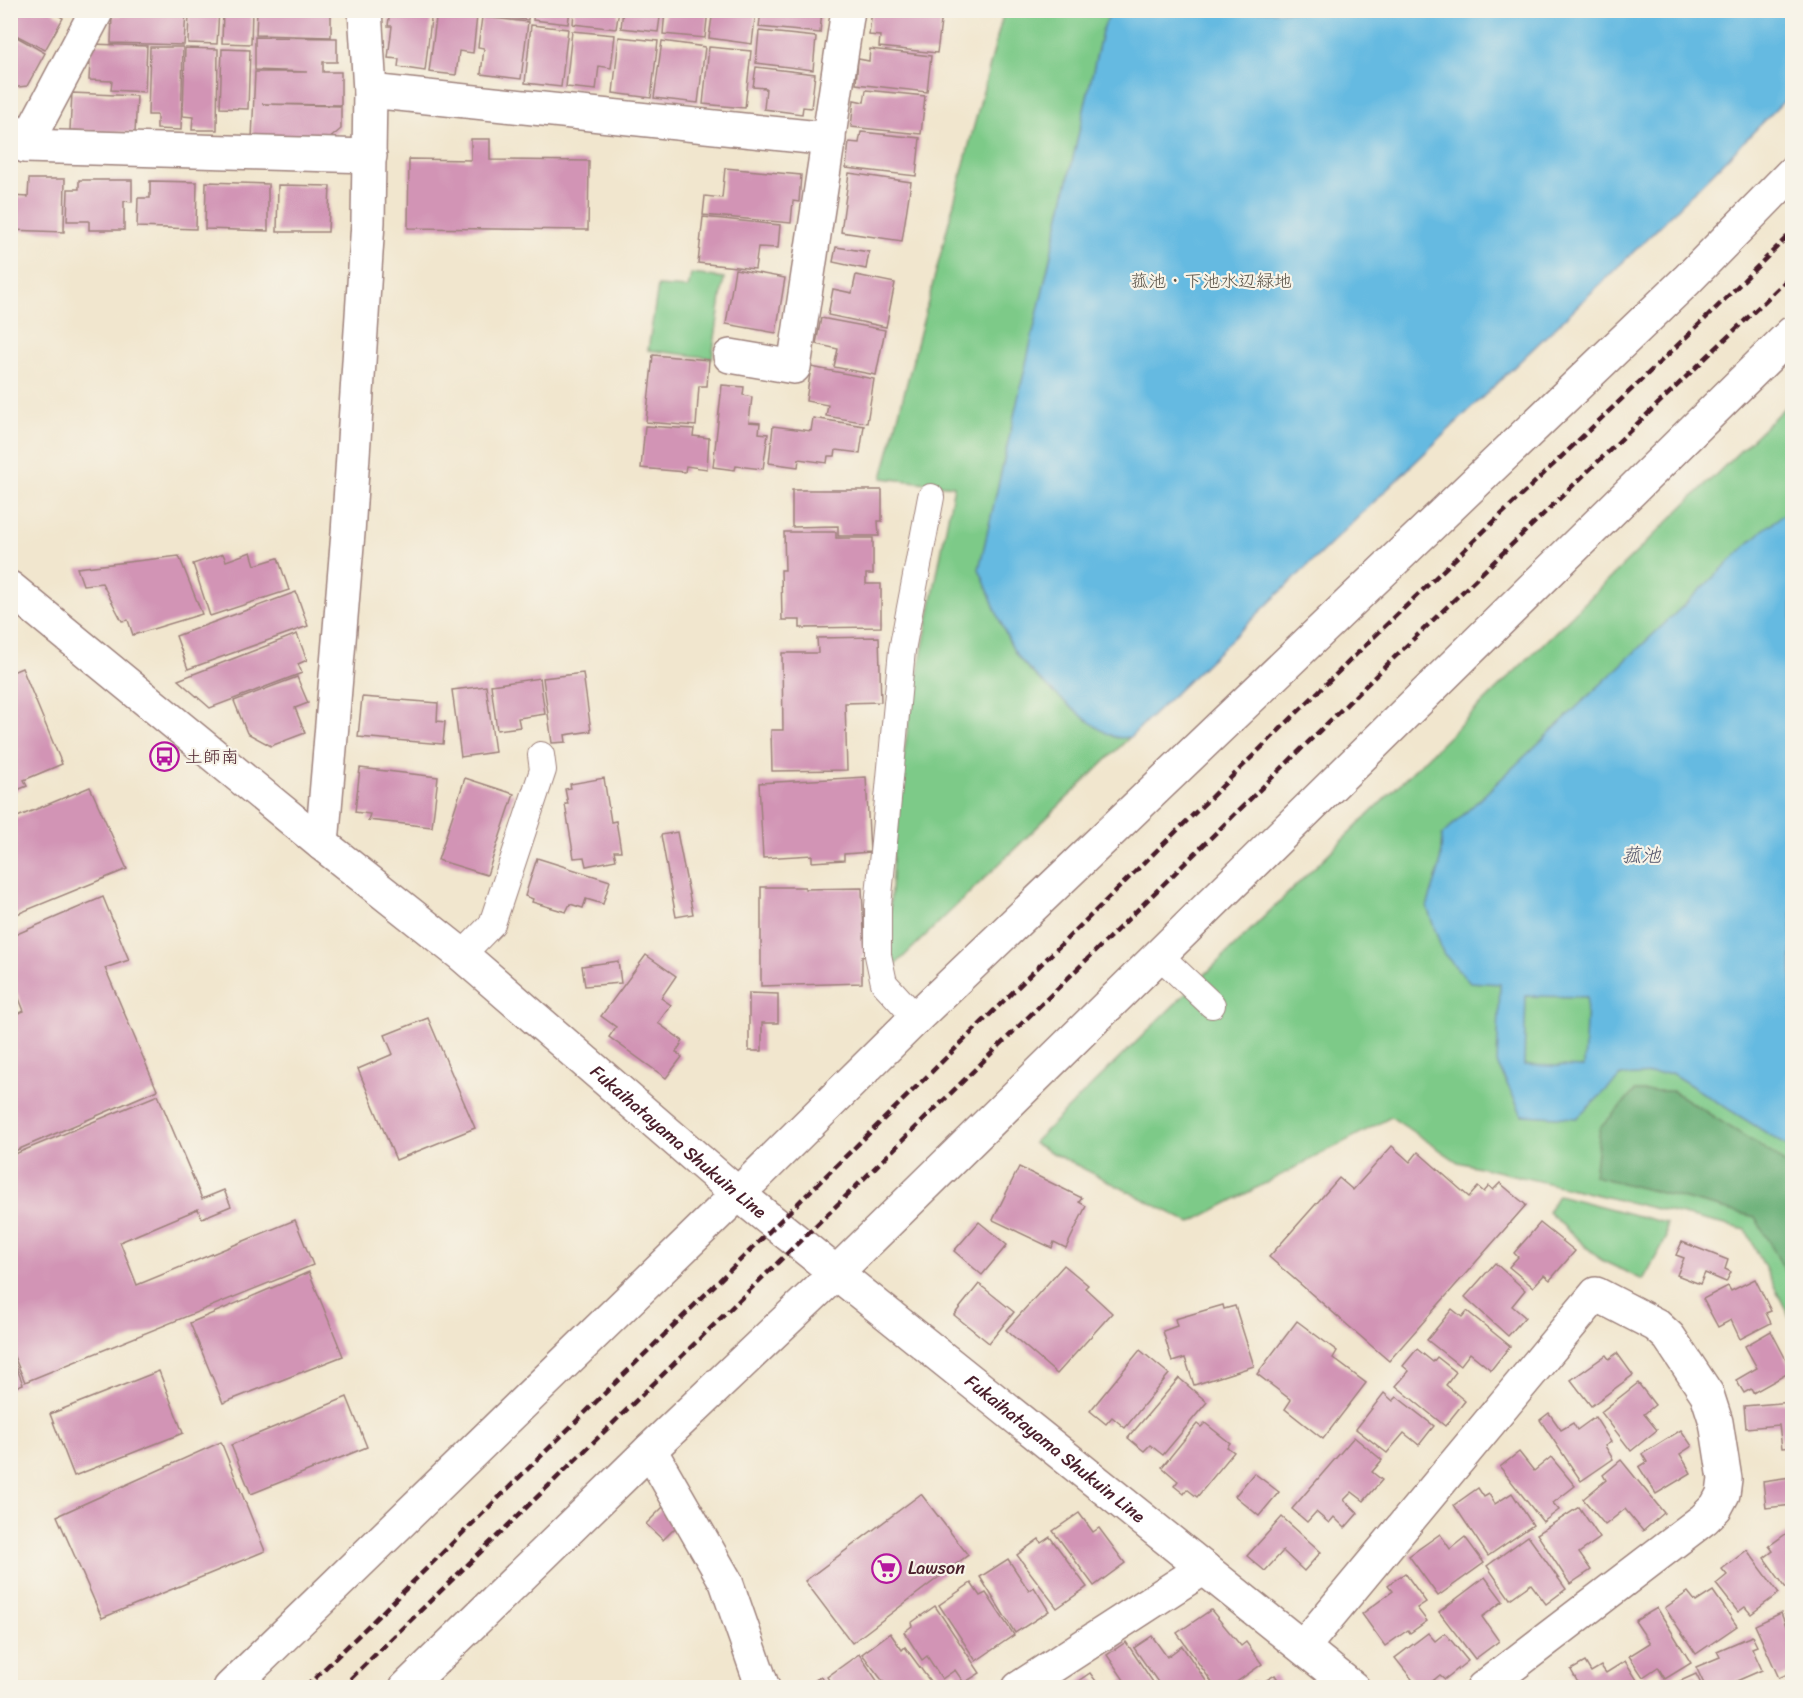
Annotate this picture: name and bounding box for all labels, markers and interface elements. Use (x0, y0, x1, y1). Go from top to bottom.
park label: 菰池・下池水辺緑地 (1130, 265, 1292, 297)
bus stop icon: 土師南 (148, 741, 180, 773)
place label: 土師南 (185, 741, 239, 773)
water label: 菰池 (1621, 838, 1662, 873)
street label: Fukaihatayama Shukuin Line (583, 1056, 774, 1227)
street label: Fukaihatayama Shukuin Line (957, 1366, 1153, 1532)
supermarket icon: Lawson (871, 1552, 903, 1584)
place label: Lawson (908, 1552, 965, 1584)

